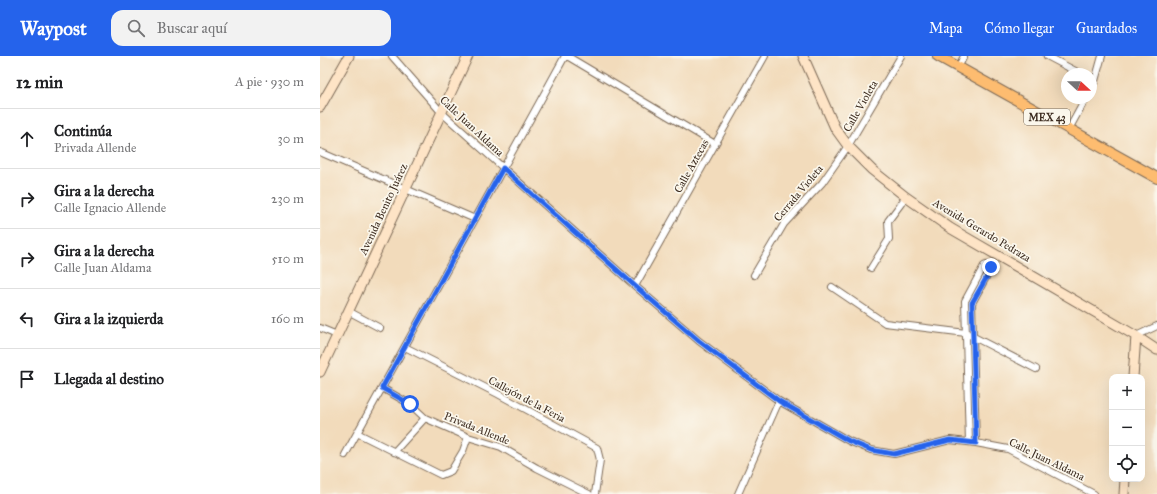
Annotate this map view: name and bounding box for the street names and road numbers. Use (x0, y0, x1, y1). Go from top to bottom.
street label: Calle Violeta (840, 78, 881, 134)
street label: Calle Juan Aldama (436, 93, 506, 160)
road number: MEX 43 (1024, 109, 1070, 125)
street label: Calle Aztecas (671, 137, 711, 195)
street label: Avenida Benito Juárez (356, 161, 411, 258)
street label: Cerrada Violeta (771, 162, 826, 224)
street label: Avenida Gerardo Pedraza (930, 196, 1033, 265)
street label: Callejón de la Feria (486, 374, 568, 425)
street label: Privada Allende (442, 409, 512, 448)
street label: Calle Juan Aldama (1006, 436, 1087, 484)

